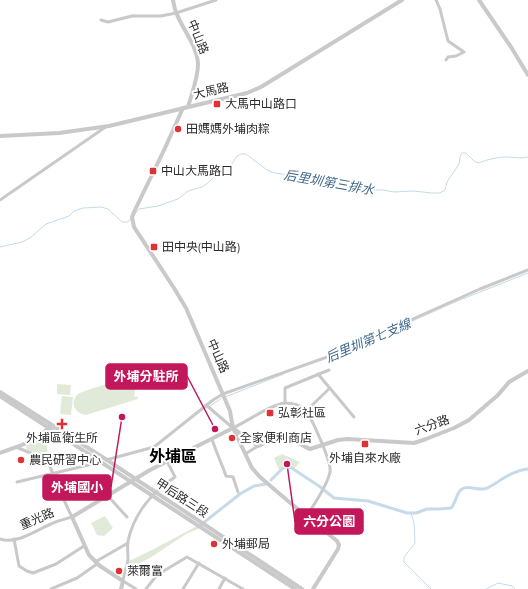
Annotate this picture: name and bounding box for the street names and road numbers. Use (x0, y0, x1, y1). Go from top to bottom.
street label: 中山路 (185, 17, 212, 56)
street label: 大馬路 (192, 79, 230, 102)
street label: 中山路 (204, 336, 233, 375)
street label: 六分路 (412, 411, 451, 438)
street label: 甲后路三段 (153, 475, 212, 520)
street label: 重光路 (17, 505, 56, 532)

